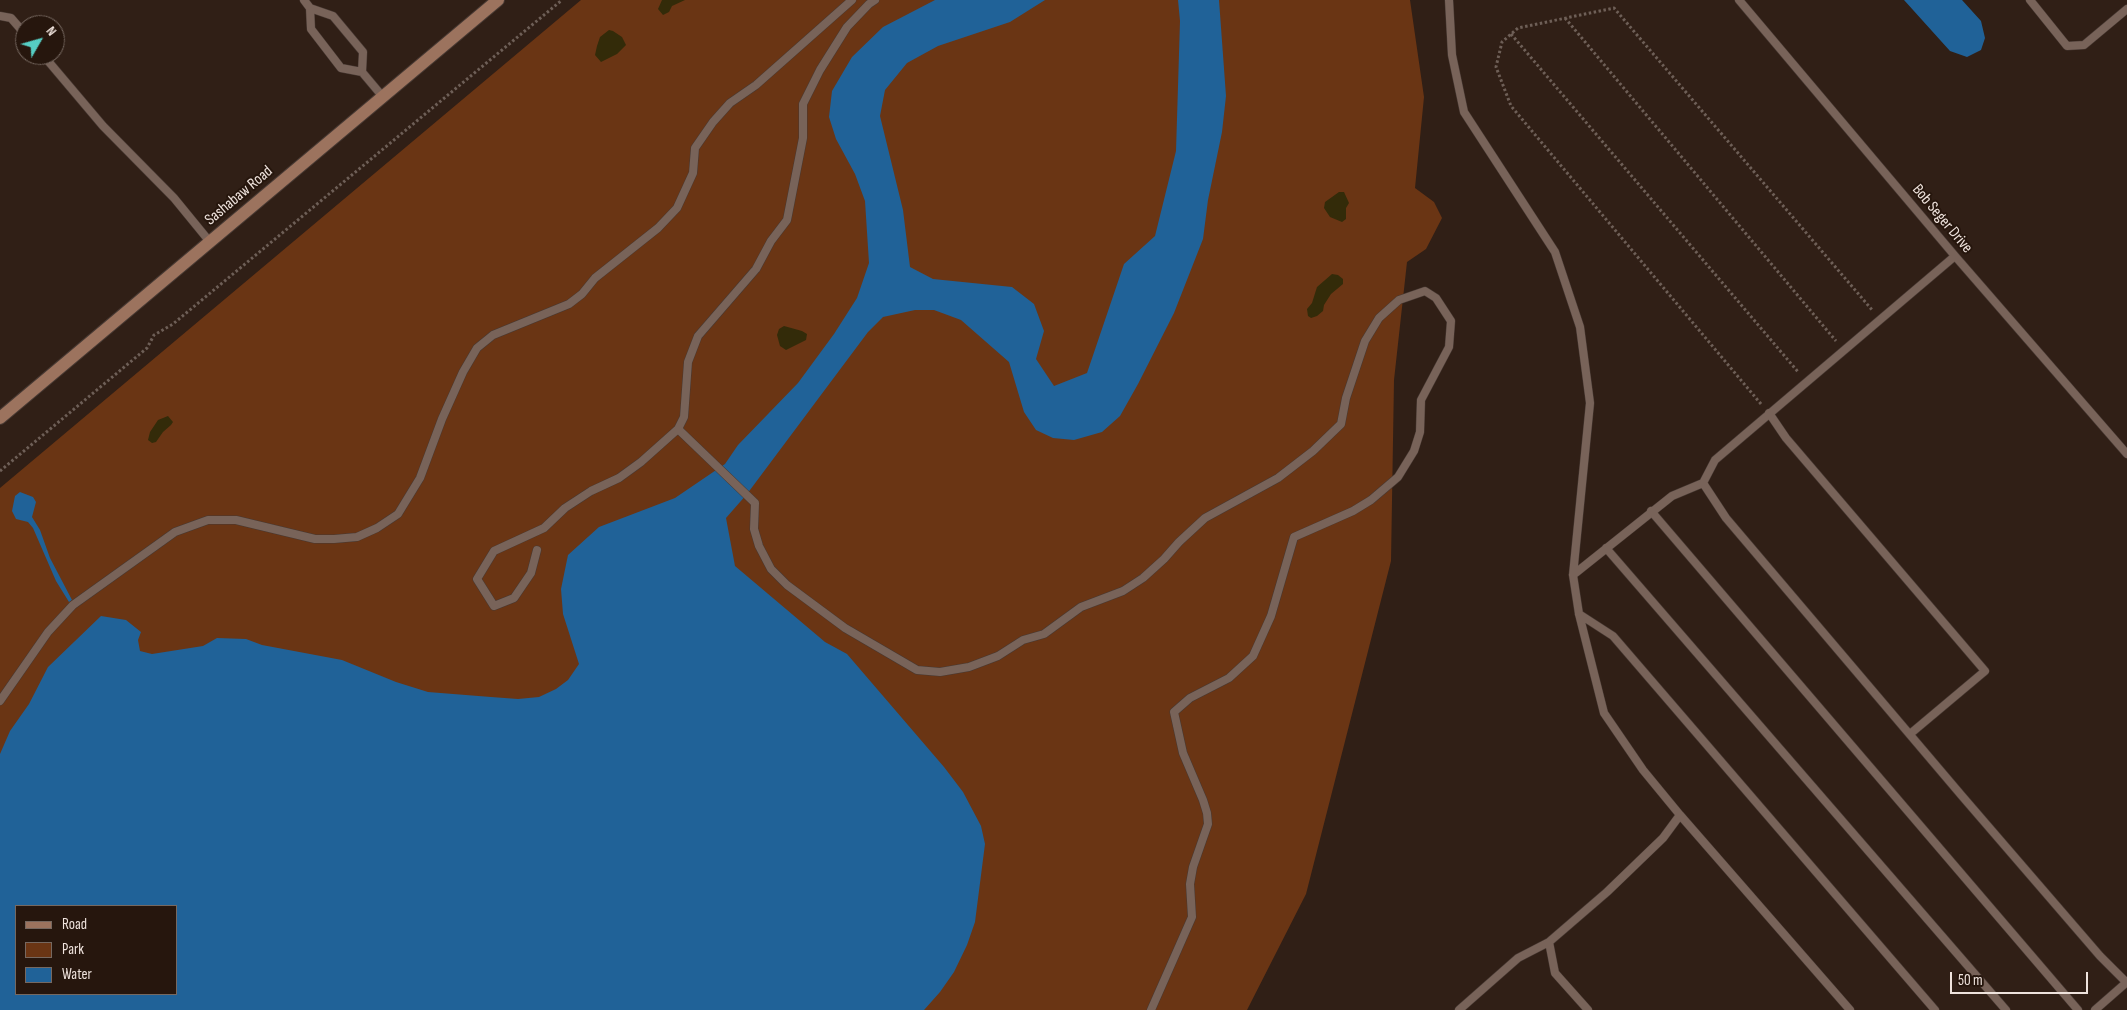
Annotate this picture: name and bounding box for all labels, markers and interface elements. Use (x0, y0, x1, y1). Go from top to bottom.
north arrow (15, 15, 65, 65)
text: N (42, 23, 60, 39)
street label: Sashabaw Road (201, 162, 277, 230)
street label: Bob Seger Drive (1908, 181, 1976, 257)
legend (15, 905, 178, 995)
text: Road (62, 915, 87, 934)
text: Park (62, 940, 84, 959)
scale bar (1952, 962, 2090, 994)
text: Water (62, 965, 92, 984)
text: 50 m (1958, 971, 1983, 990)

